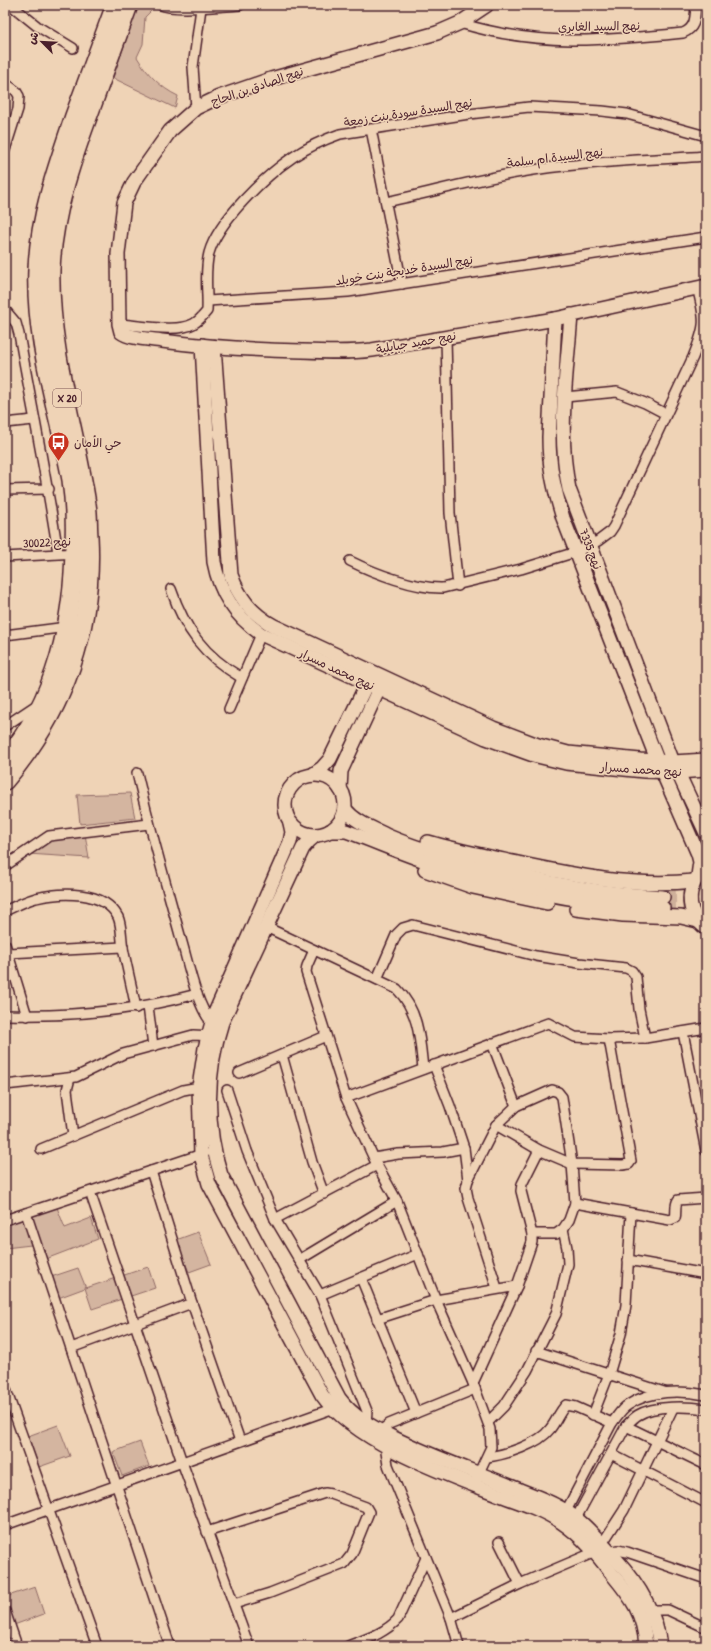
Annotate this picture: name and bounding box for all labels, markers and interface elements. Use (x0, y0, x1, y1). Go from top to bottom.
street label: نهج السيد الغابري (558, 17, 640, 36)
north arrow (22, 22, 62, 62)
text: ش (24, 30, 42, 46)
street label: نهج الصادق بن الحاج (208, 62, 306, 111)
street label: نهج السيدة سودة بنت زمعة (342, 93, 474, 132)
street label: نهج السيدة ام سلمة (506, 143, 604, 172)
street label: نهج السيدة خديجة بنت خويلد (334, 251, 474, 290)
street label: نهج حميد جبايلية (375, 327, 458, 358)
road number: X 20 (53, 389, 81, 407)
bus stop icon: حي الأمان (45, 429, 71, 462)
place label: حي الأمان (74, 434, 121, 454)
street label: نهج 7335 (575, 526, 607, 572)
street label: نهج 30022 (23, 532, 71, 553)
street label: نهج محمد مسرار (295, 644, 378, 695)
street label: نهج محمد مسرار (599, 758, 682, 781)

